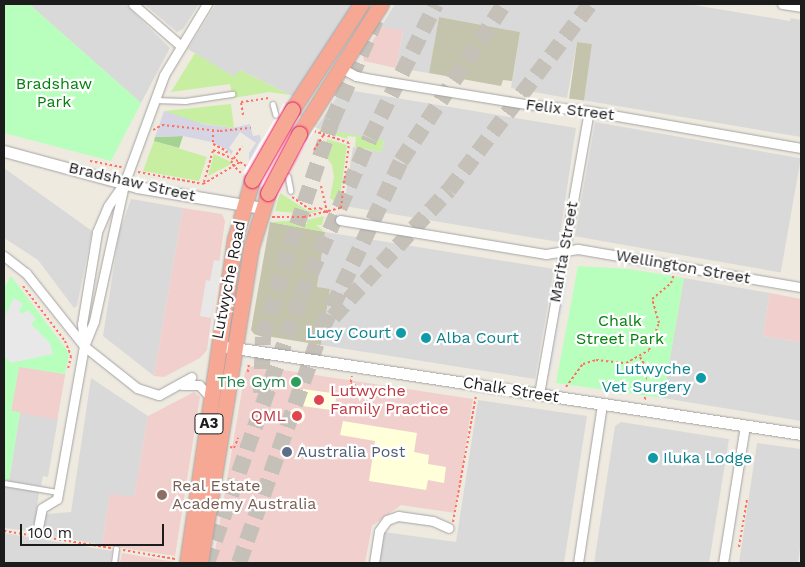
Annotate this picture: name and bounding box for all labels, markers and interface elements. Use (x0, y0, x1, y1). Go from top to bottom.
park label: Bradshaw Park (16, 74, 92, 112)
street label: Felix Street (524, 95, 616, 125)
street label: Bradshaw Street (66, 158, 198, 206)
street label: Marita Street (546, 200, 582, 304)
street label: Lutwyche Road (208, 219, 250, 341)
street label: Wellington Street (614, 246, 752, 288)
park label: Chalk Street Park (576, 311, 664, 349)
place label: Lucy Court (306, 323, 391, 343)
marker: Lucy Court (395, 327, 407, 339)
place label: Alba Court (436, 328, 519, 348)
marker: Alba Court (420, 332, 432, 344)
place label: Lutwyche Vet Surgery (602, 359, 691, 397)
place label: The Gym (217, 372, 286, 392)
marker: Lutwyche Vet Surgery (695, 372, 707, 384)
street label: Chalk Street (461, 373, 561, 407)
marker: The Gym (290, 376, 302, 388)
place label: Lutwyche Family Practice (330, 381, 449, 419)
marker: Lutwyche Family Practice (312, 393, 326, 407)
place label: QML (251, 406, 286, 426)
marker: QML (290, 409, 304, 423)
road number: A3 (194, 412, 224, 436)
place label: Australia Post (297, 442, 406, 462)
marker: Australia Post (281, 446, 293, 458)
place label: Iluka Lodge (663, 448, 753, 468)
marker: Iluka Lodge (647, 452, 659, 464)
place label: Real Estate Academy Australia (172, 476, 317, 514)
marker: Real Estate Academy Australia (156, 489, 168, 501)
scale bar (22, 514, 166, 546)
text: 100 m (28, 524, 72, 542)

